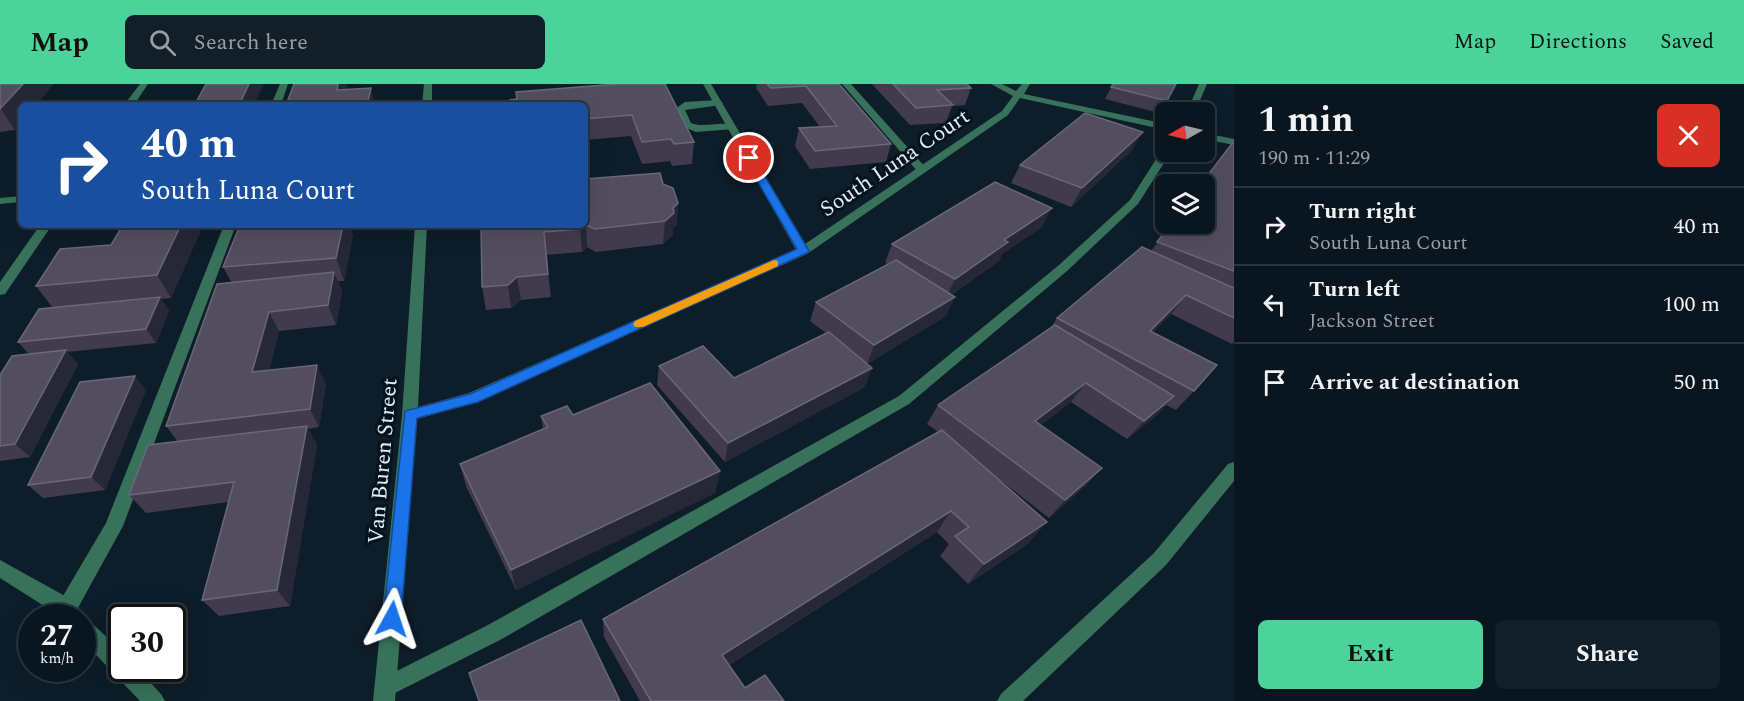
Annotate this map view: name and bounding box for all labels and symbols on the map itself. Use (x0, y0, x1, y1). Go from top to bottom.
street label: South Luna Court (813, 100, 977, 225)
north arrow (1155, 102, 1215, 162)
pin (723, 132, 774, 183)
street label: Van Buren Street (359, 376, 407, 545)
position arrow (360, 587, 424, 651)
speed limit sign: 30 (108, 604, 186, 682)

